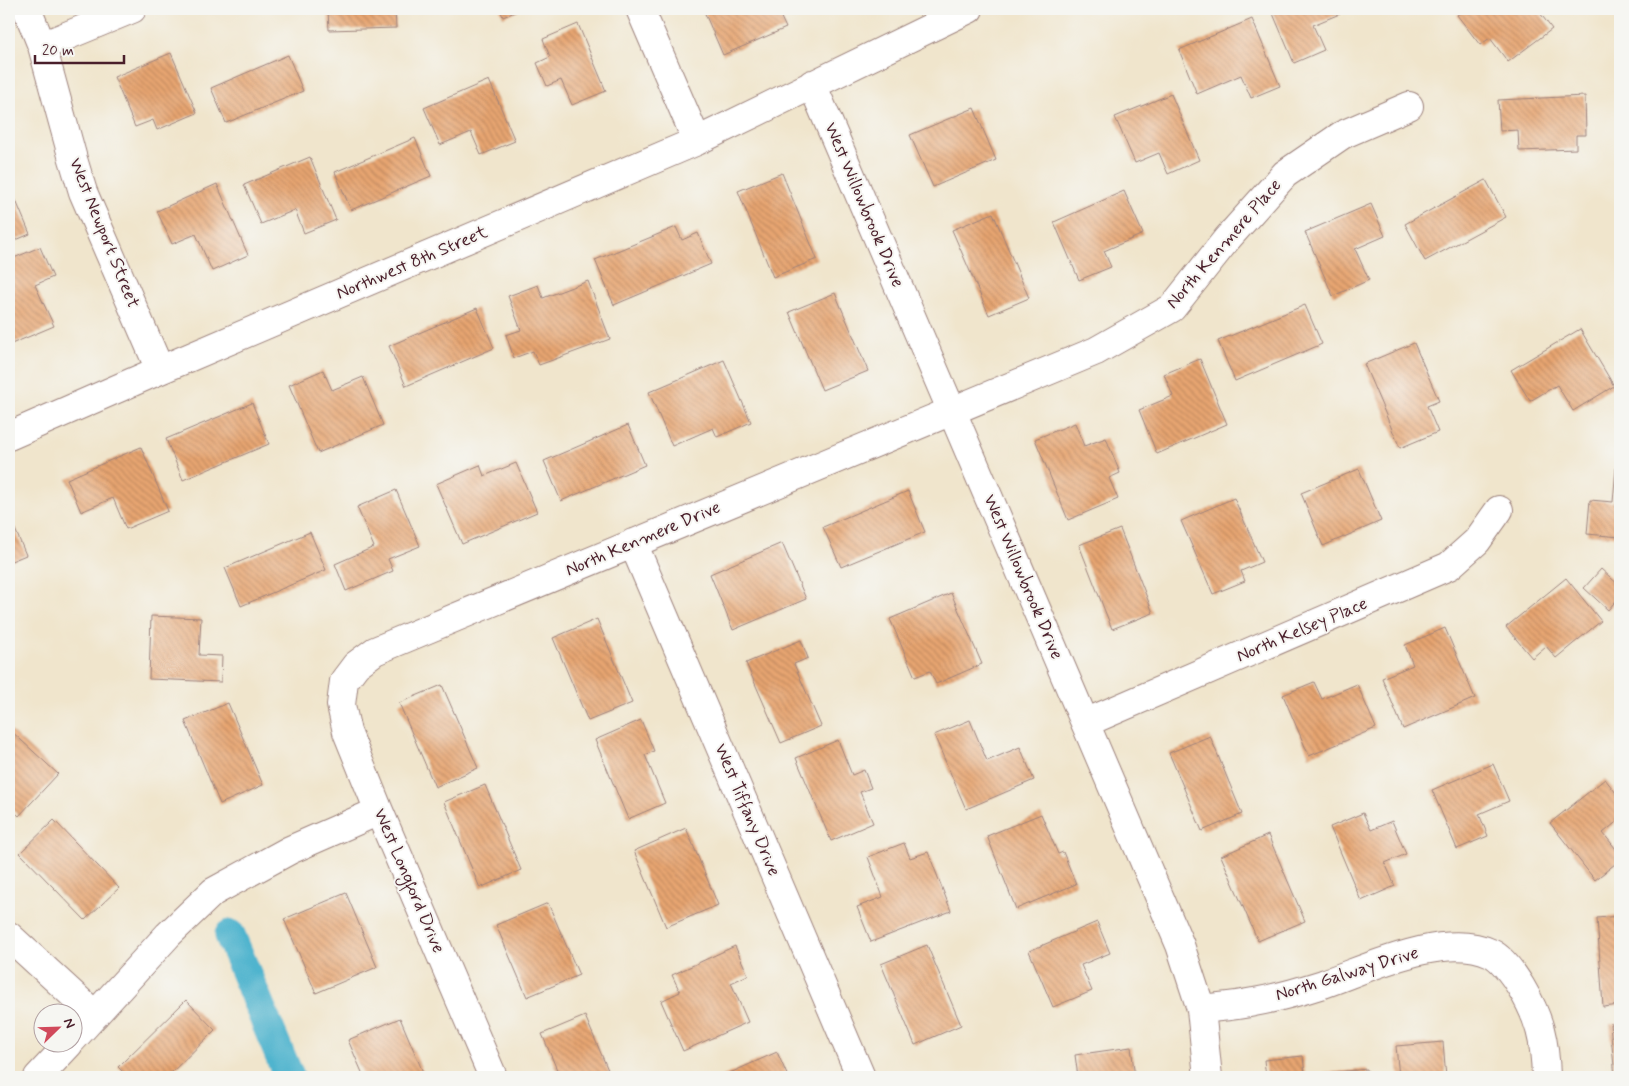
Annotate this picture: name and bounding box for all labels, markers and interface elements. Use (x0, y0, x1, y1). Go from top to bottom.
scale bar (35, 32, 124, 64)
text: 20 m (42, 41, 74, 61)
street label: West Willowbrook Drive (818, 119, 910, 291)
street label: West Newport Street (63, 154, 145, 312)
street label: North Kenmere Place (1161, 174, 1287, 314)
street label: Northwest 8th Street (333, 220, 492, 306)
street label: West Willowbrook Drive (977, 491, 1069, 663)
street label: North Kenmere Drive (562, 495, 724, 583)
street label: North Kelsey Place (1233, 592, 1371, 668)
street label: West Tiffany Drive (708, 740, 786, 880)
street label: West Longford Drive (366, 805, 450, 958)
street label: North Galway Drive (1273, 941, 1421, 1007)
north arrow (32, 1004, 82, 1054)
text: N (59, 1016, 79, 1031)

